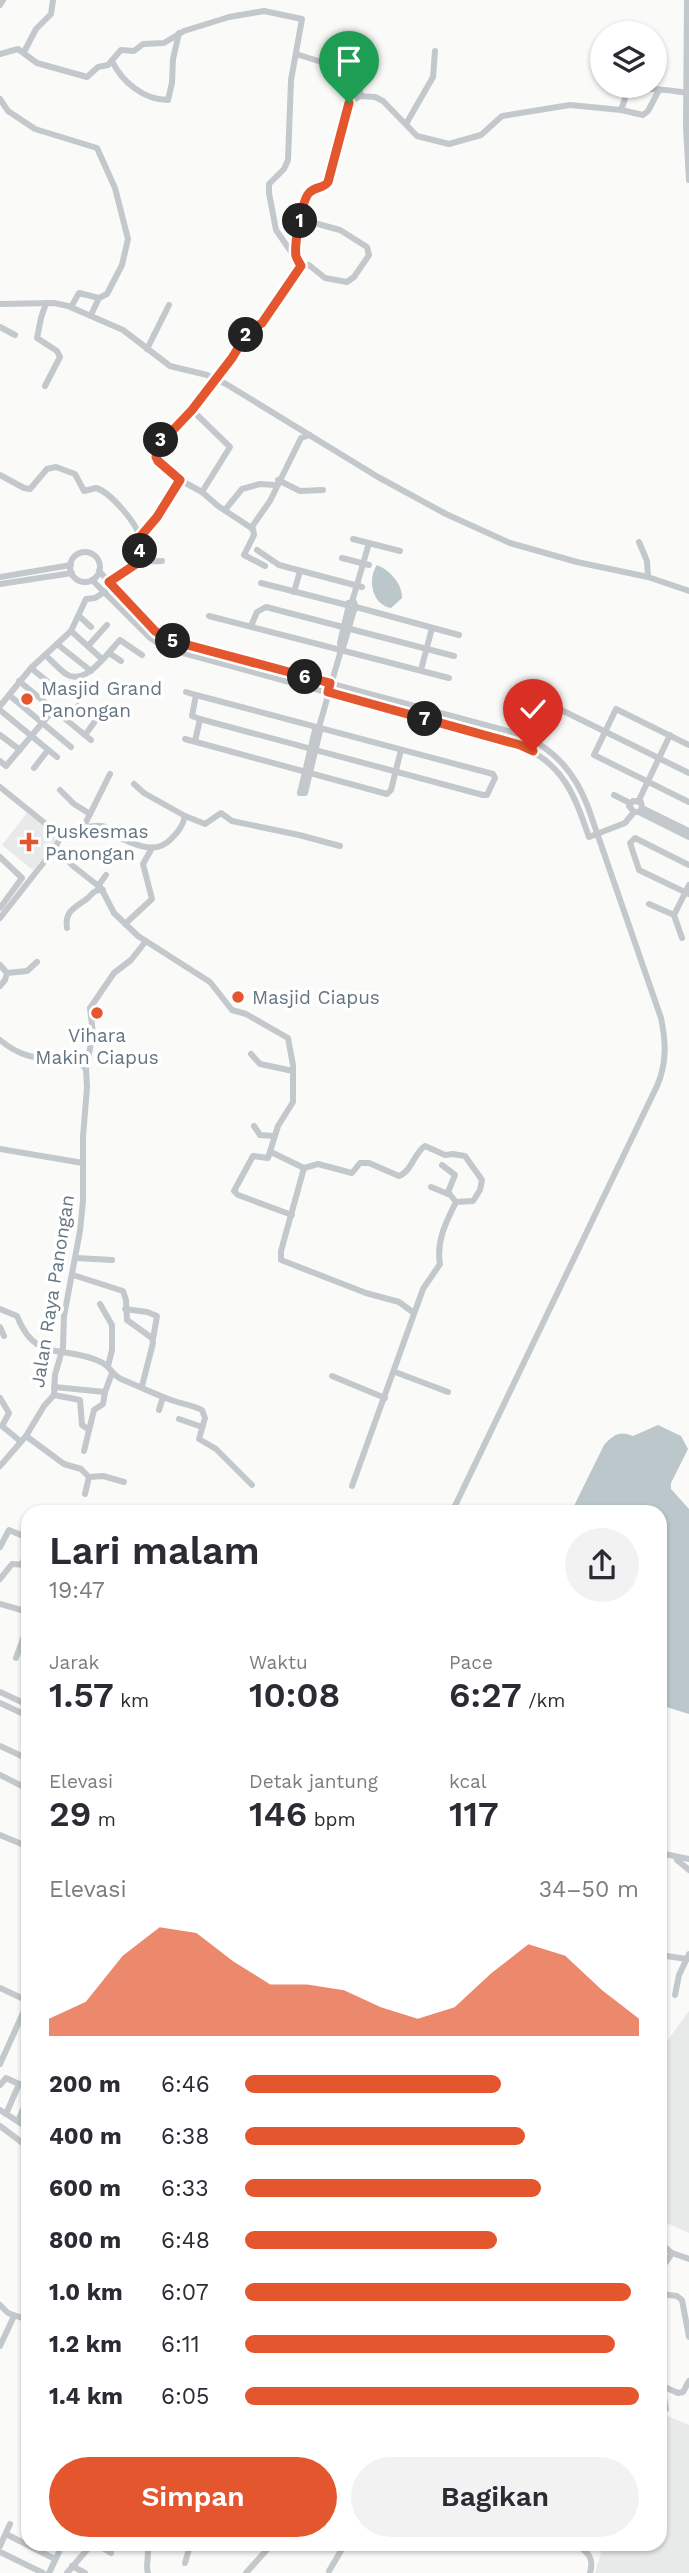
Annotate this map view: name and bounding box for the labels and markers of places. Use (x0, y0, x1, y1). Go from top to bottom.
pin (319, 31, 379, 103)
pin: 1 (282, 204, 318, 238)
pin: 2 (229, 318, 264, 352)
pin: 3 (144, 422, 178, 458)
pin: 4 (122, 534, 158, 568)
pin: 5 (156, 624, 190, 658)
pin: 6 (288, 660, 322, 694)
place label: Masjid Grand Panongan (41, 677, 162, 722)
pin (503, 679, 563, 751)
marker: Masjid Grand Panongan (19, 691, 35, 707)
pin: 7 (408, 702, 442, 736)
place label: Puskesmas Panongan (45, 820, 149, 865)
marker: Puskesmas Panongan (19, 832, 39, 852)
place label: Masjid Ciapus (252, 986, 380, 1009)
marker: Masjid Ciapus (230, 989, 246, 1005)
marker: Vihara Makin Ciapus (89, 1005, 105, 1021)
place label: Vihara Makin Ciapus (35, 1024, 159, 1069)

